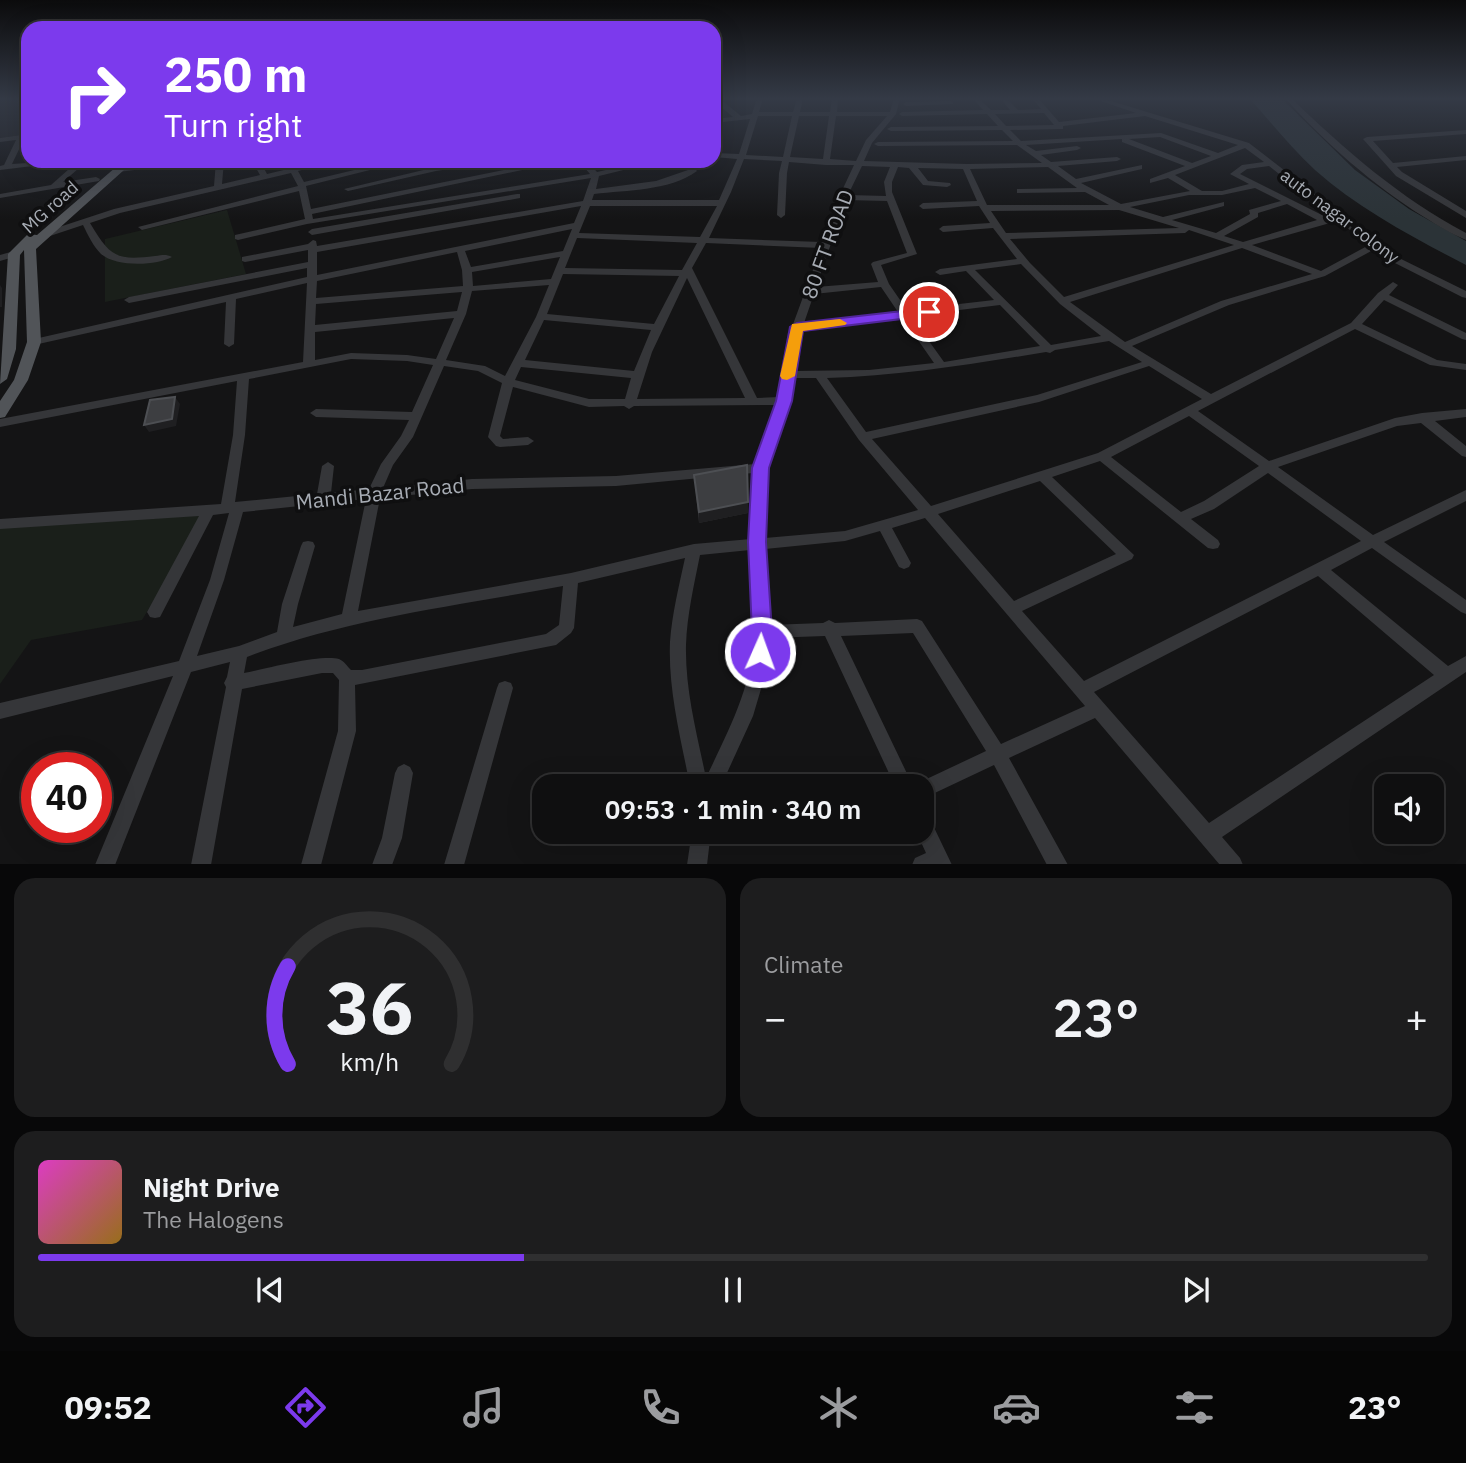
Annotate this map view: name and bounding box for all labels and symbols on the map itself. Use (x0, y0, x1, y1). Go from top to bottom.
street label: auto nagar colony (1276, 164, 1404, 268)
street label: MG road (17, 176, 83, 238)
street label: 80 FT ROAD (794, 186, 860, 302)
pin (899, 282, 959, 342)
street label: Mandi Bazar Road (294, 470, 466, 516)
position arrow (723, 615, 797, 689)
speed limit sign: 40 (21, 752, 112, 843)

